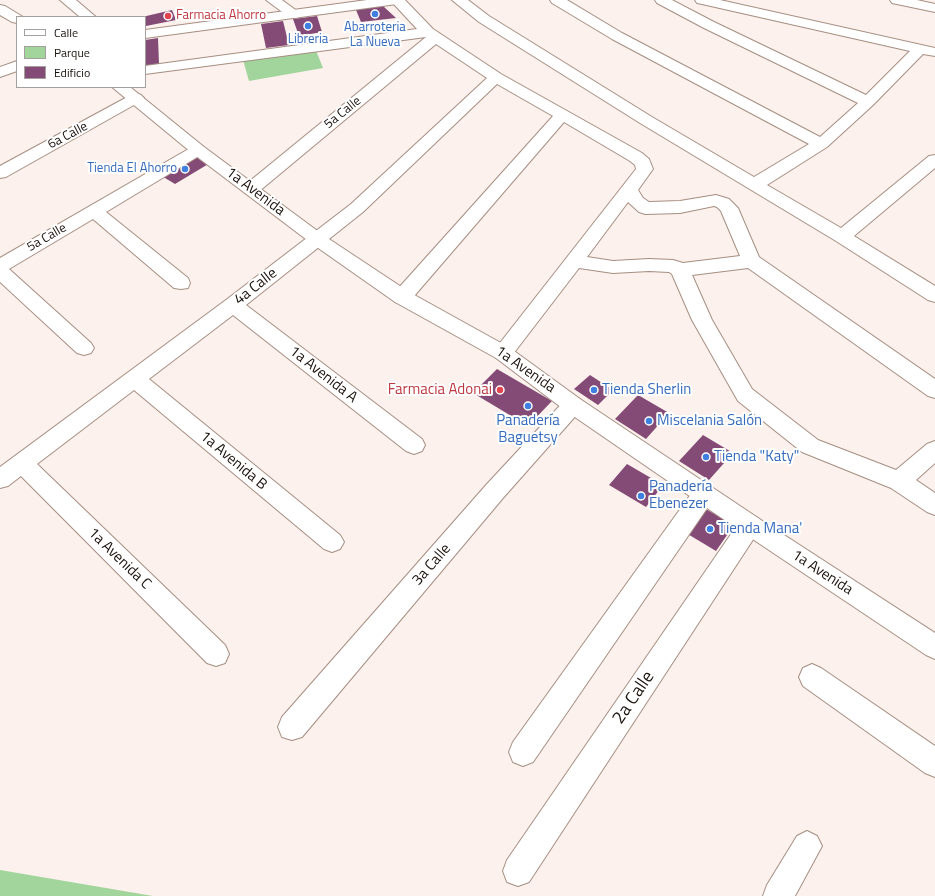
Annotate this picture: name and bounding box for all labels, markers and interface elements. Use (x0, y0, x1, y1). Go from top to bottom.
place label: Farmacia Ahorro (176, 8, 266, 24)
marker: Abarroteria La Nueva (370, 9, 380, 19)
marker: Farmacia Ahorro (163, 11, 173, 21)
legend (16, 16, 146, 88)
place label: Abarroteria La Nueva (344, 20, 406, 51)
marker: Libreria (303, 21, 313, 31)
text: Calle (54, 23, 78, 42)
place label: Libreria (288, 32, 328, 48)
text: Parque (54, 43, 90, 62)
text: Edificio (54, 63, 90, 82)
street label: 5a Calle (321, 93, 365, 133)
street label: 6a Calle (45, 119, 91, 153)
place label: Tienda El Ahorro (87, 161, 177, 177)
marker: Tienda El Ahorro (180, 164, 190, 174)
street label: 1a Avenida (222, 164, 288, 220)
street label: 5a Calle (25, 221, 69, 255)
street label: 4a Calle (231, 265, 281, 309)
street label: 1a Avenida A (285, 343, 361, 407)
street label: 1a Avenida (491, 343, 559, 397)
place label: Farmacia Adonai (388, 381, 492, 399)
place label: Tienda Sherlin (602, 381, 691, 399)
marker: Farmacia Adonai (495, 385, 505, 395)
marker: Tienda Sherlin (589, 385, 599, 395)
marker: Panadería Baguetsy (523, 401, 533, 411)
place label: Panadería Baguetsy (496, 412, 560, 447)
place label: Miscelania Salón (657, 412, 762, 430)
marker: Miscelania Salón (644, 416, 654, 426)
street label: 1a Avenida B (196, 428, 270, 494)
place label: Tienda "Katy" (714, 448, 799, 466)
marker: Tienda "Katy" (701, 452, 711, 462)
place label: Panadería Ebenezer (649, 478, 712, 513)
marker: Panadería Ebenezer (636, 491, 646, 501)
place label: Tienda Mana' (718, 520, 802, 538)
street label: 1a Avenida C (84, 524, 154, 594)
marker: Tienda Mana' (705, 524, 715, 534)
street label: 3a Calle (409, 540, 455, 590)
street label: 1a Avenida (788, 547, 856, 599)
street label: 2a Calle (608, 667, 660, 729)

